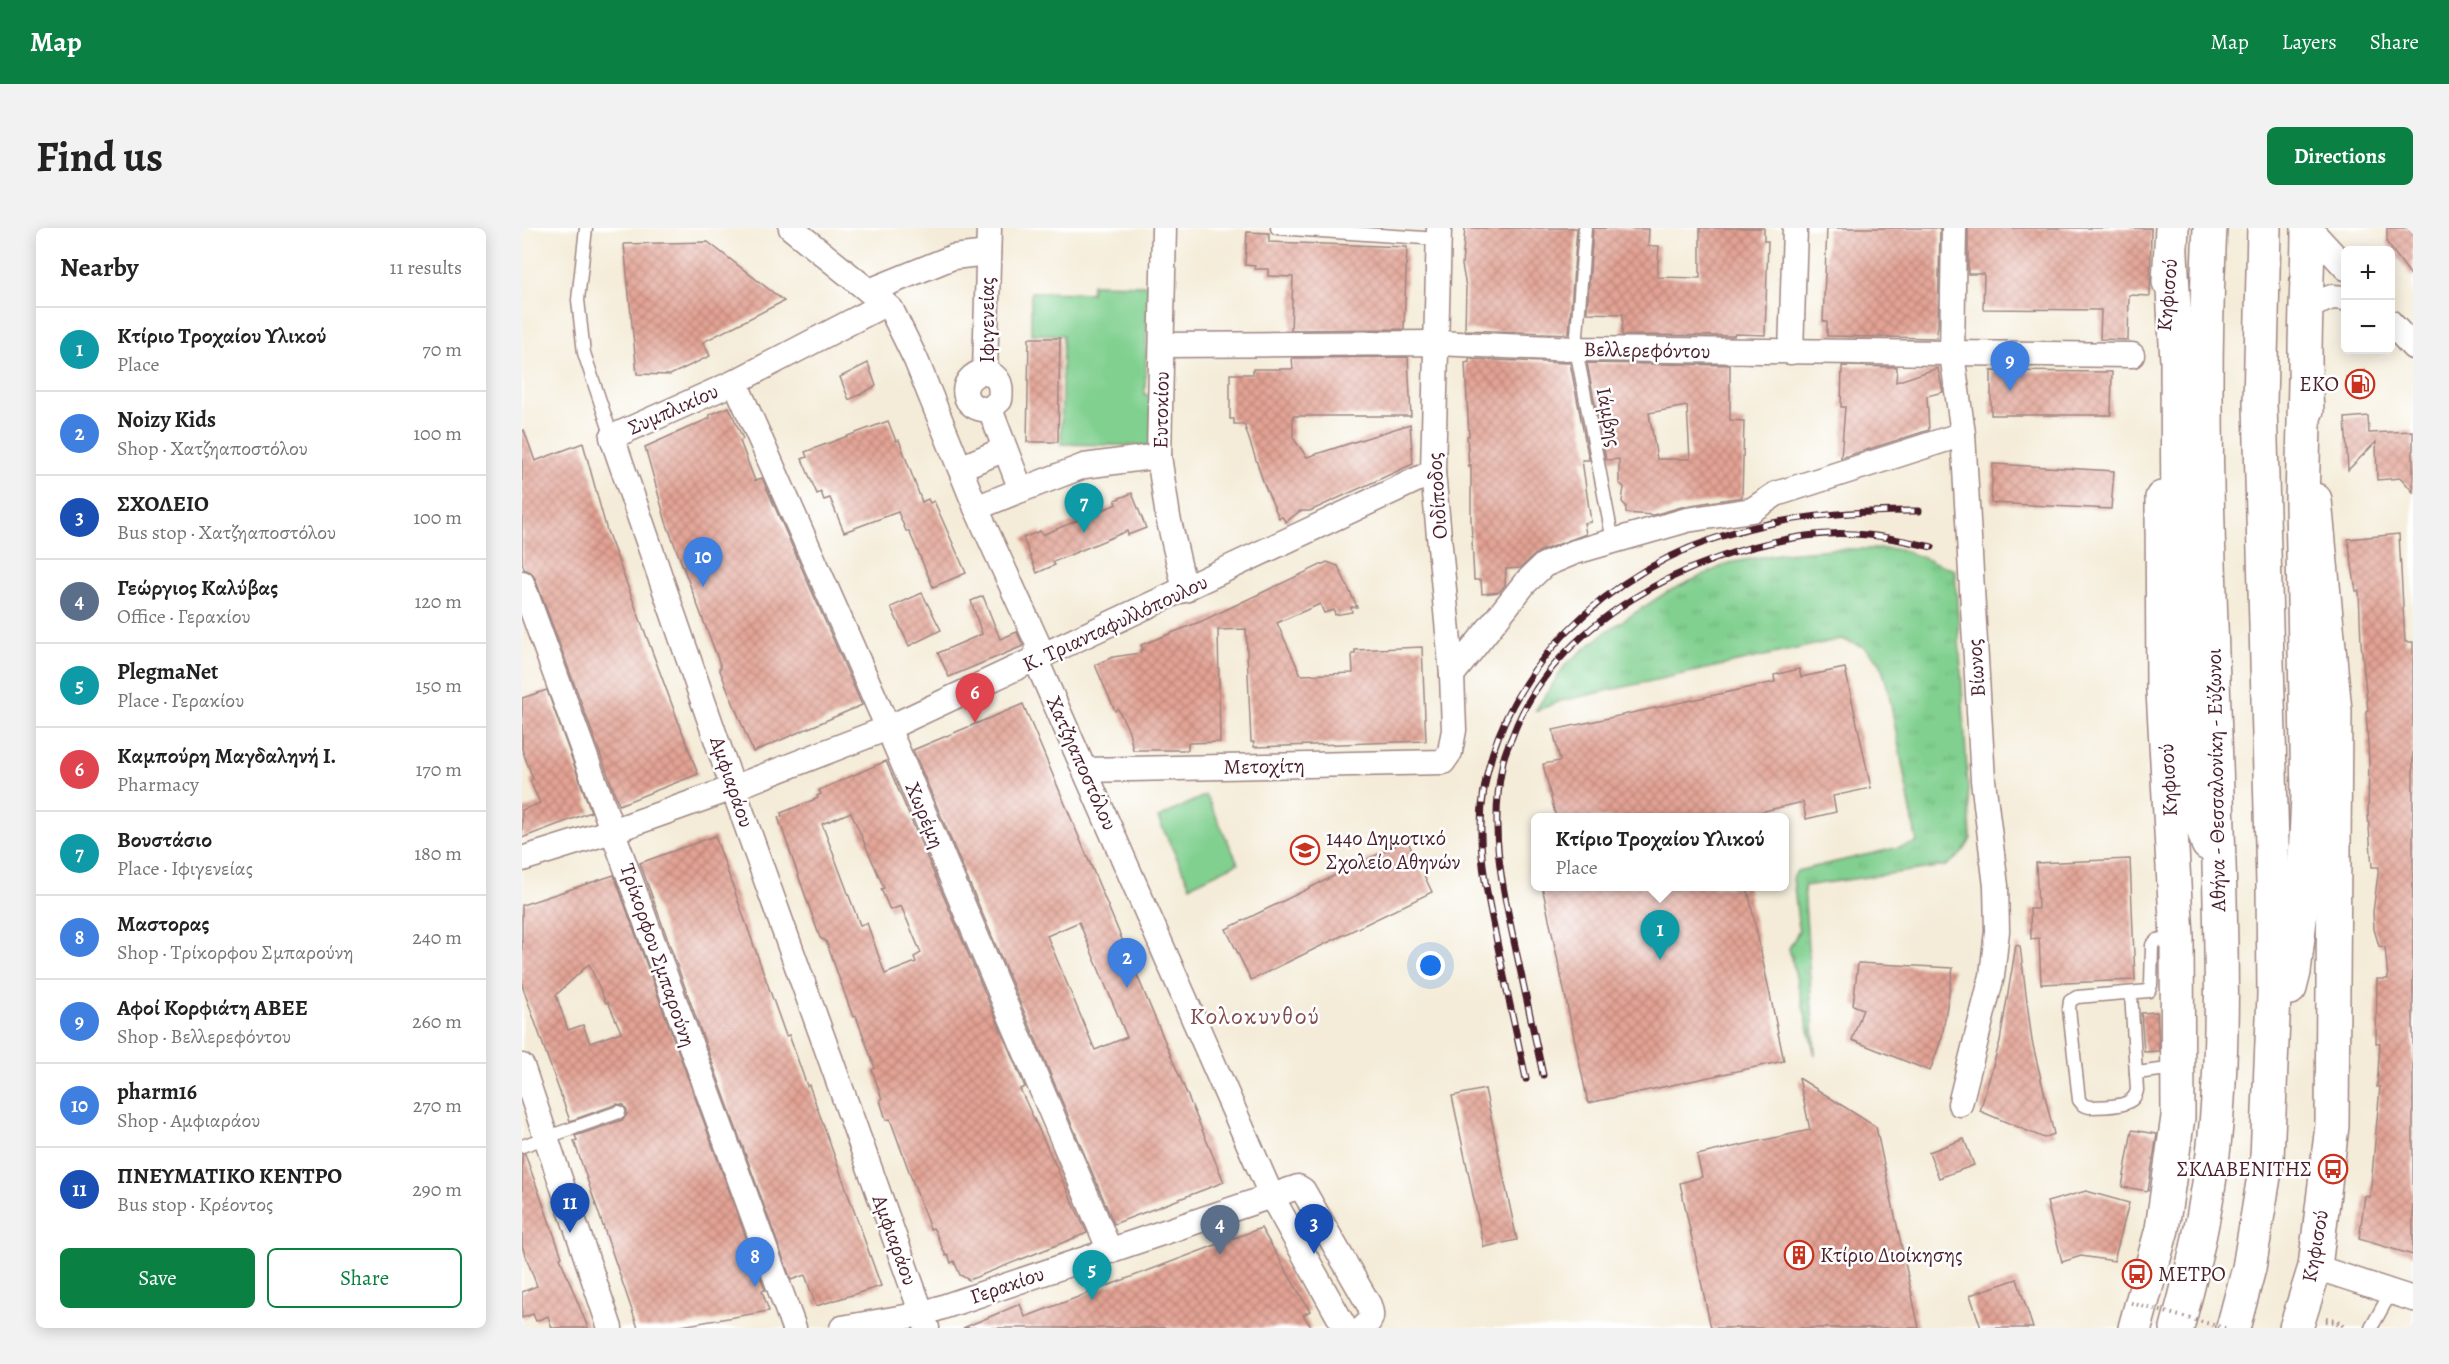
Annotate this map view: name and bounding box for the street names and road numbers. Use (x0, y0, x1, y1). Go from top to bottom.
street label: Κηφισού (2150, 257, 2184, 333)
street label: Ιφιγενείας (973, 277, 1001, 363)
street label: Βελλερεφόντου (1583, 335, 1711, 365)
street label: Ευτοκίου (1146, 371, 1176, 449)
street label: Συμπλικίου (623, 377, 723, 441)
street label: Ιάμβης (1590, 385, 1628, 449)
street label: Οιδίποδος (1420, 452, 1454, 540)
street label: Κ. Τριανταφυλλόπουλου (1018, 568, 1212, 678)
street label: Βίωνος (1960, 638, 1992, 698)
street label: Αθήνα - Θεσσαλονίκη - Εύζωνοι (2200, 648, 2232, 913)
street label: Χατζηαποστόλου (1040, 691, 1124, 835)
street label: Αμφιαράου (703, 732, 761, 831)
street label: Κηφισού (2152, 743, 2184, 817)
street label: Μετοχίτη (1223, 751, 1305, 781)
street label: Χωρέμη (899, 778, 951, 852)
street label: Τρίκορφου Σμπαρούνη (613, 860, 703, 1050)
street label: Αμφιαράου (865, 1190, 924, 1289)
street label: Κηφισού (2295, 1208, 2335, 1284)
street label: Γερακίου (966, 1259, 1048, 1311)

